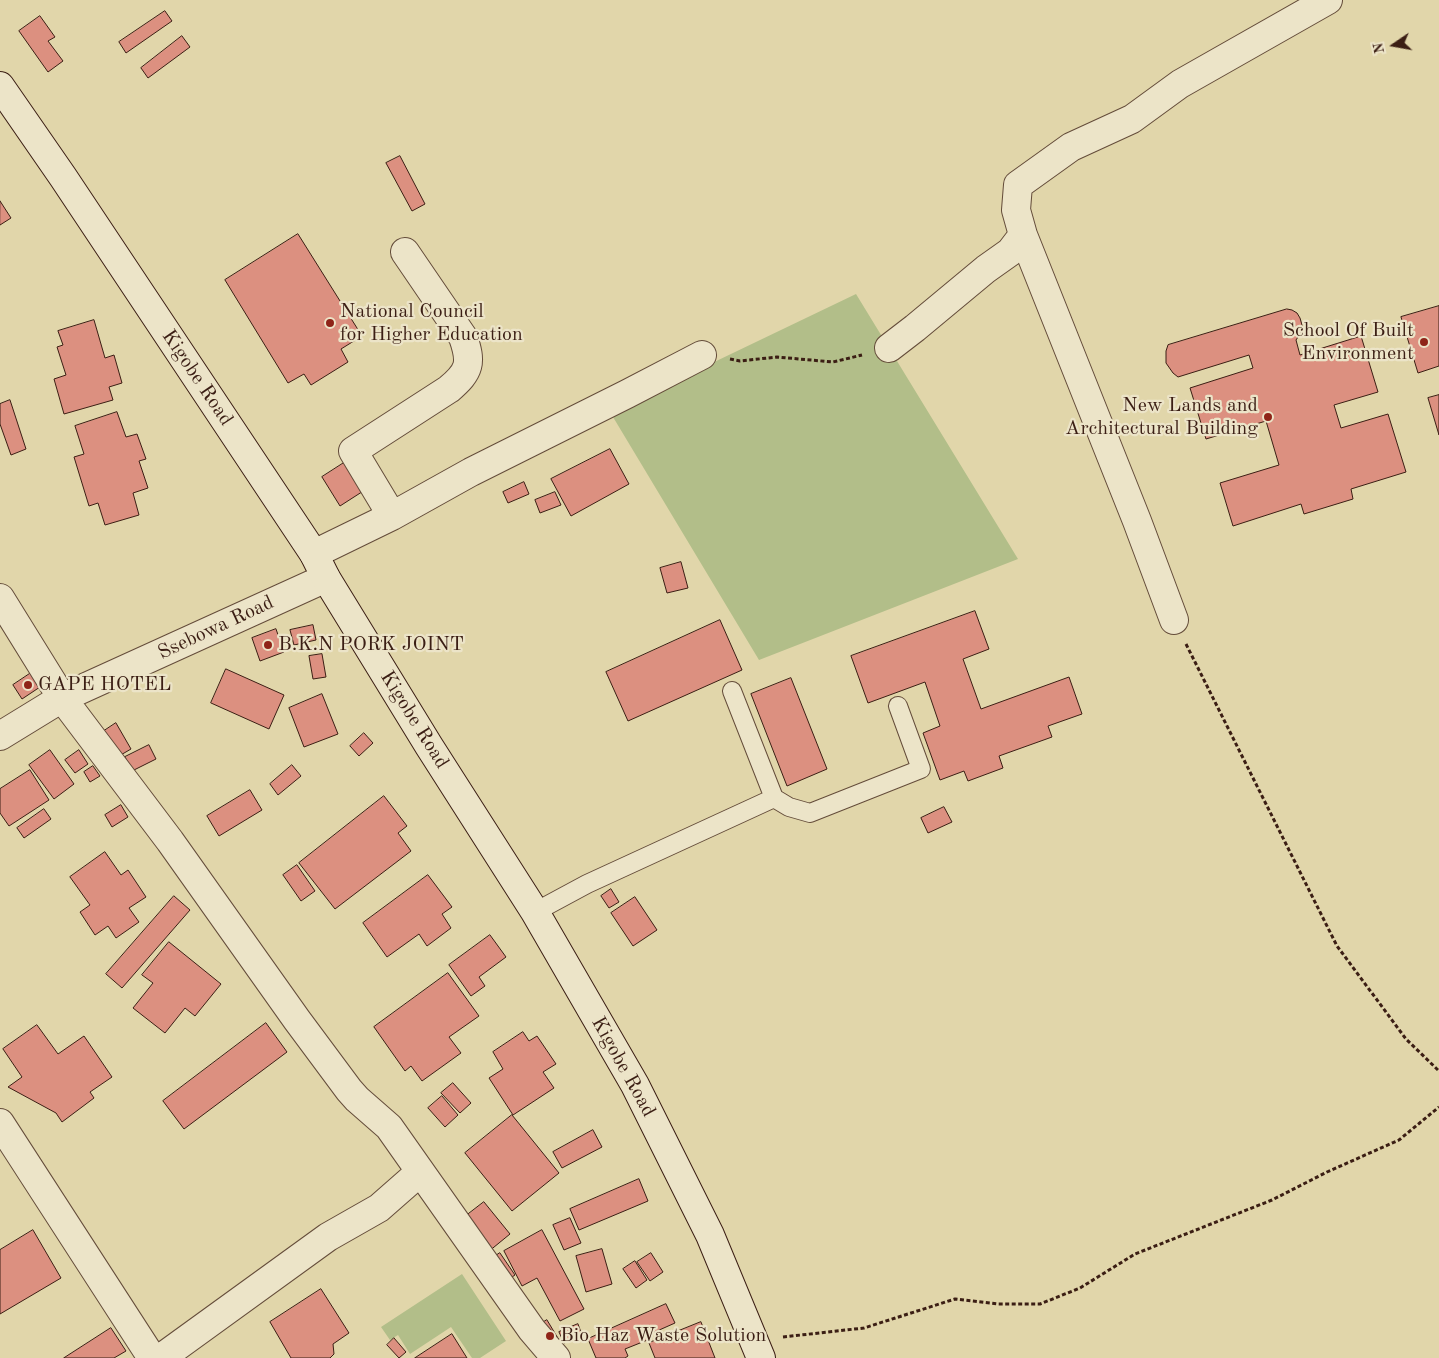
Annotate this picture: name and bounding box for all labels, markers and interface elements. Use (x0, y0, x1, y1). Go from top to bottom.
north arrow (1369, 20, 1419, 70)
text: N (1371, 41, 1387, 55)
place label: National Council for Higher Education (340, 300, 523, 347)
marker: National Council for Higher Education (324, 317, 336, 329)
place label: School Of Built Environment (1283, 319, 1414, 366)
street label: Kigobe Road (156, 325, 238, 431)
marker: School Of Built Environment (1418, 336, 1430, 348)
place label: New Lands and Architectural Building (1065, 394, 1258, 441)
marker: New Lands and Architectural Building (1262, 411, 1274, 423)
street label: Ssebowa Road (154, 591, 278, 665)
place label: B.K.N PORK JOINT (278, 633, 464, 657)
marker: B.K.N PORK JOINT (262, 639, 274, 651)
street label: Kigobe Road (374, 667, 454, 773)
place label: GAPE HOTEL (38, 673, 171, 697)
marker: GAPE HOTEL (22, 679, 34, 691)
street label: Kigobe Road (586, 1013, 660, 1121)
place label: Bio Haz Waste Solution (560, 1324, 766, 1348)
marker: Bio Haz Waste Solution (544, 1330, 556, 1342)

